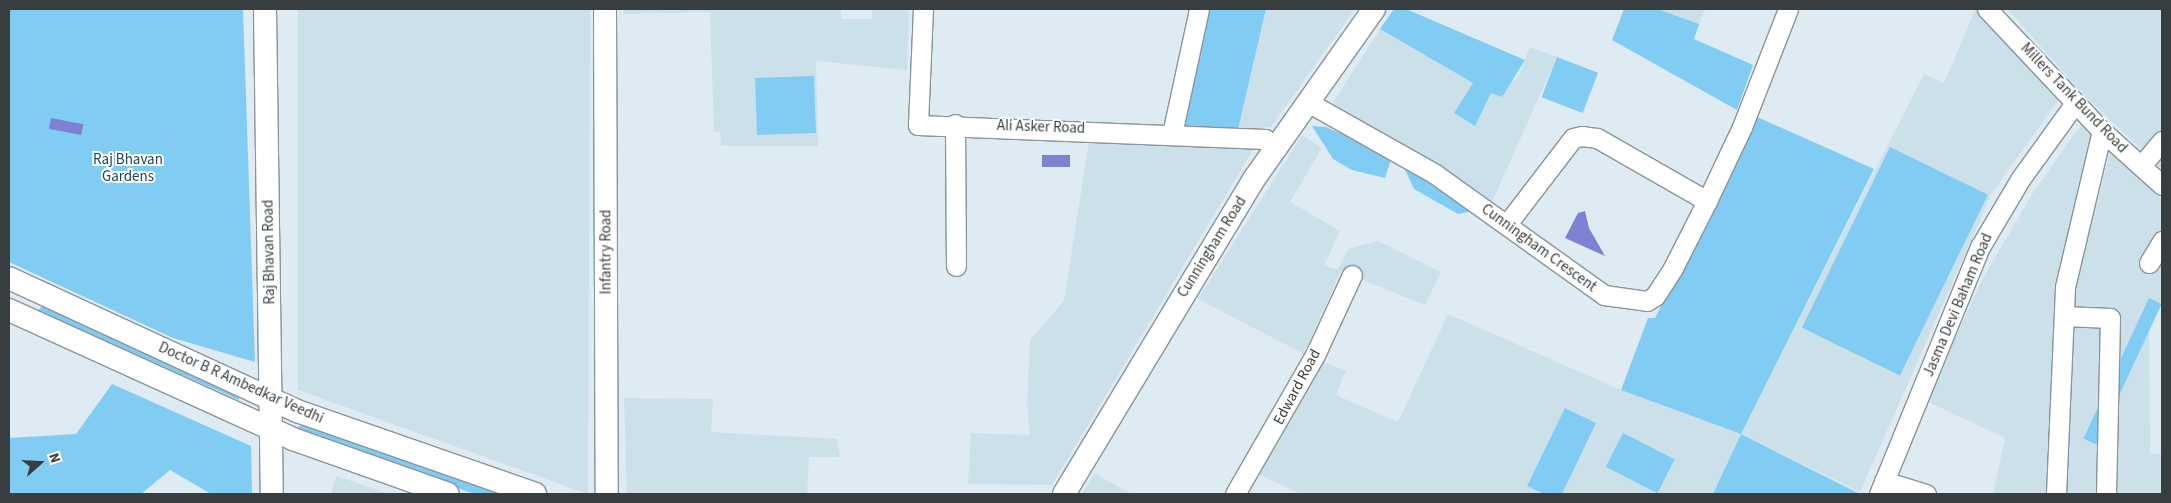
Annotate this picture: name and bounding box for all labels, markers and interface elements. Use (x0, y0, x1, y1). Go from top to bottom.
street label: Millers Tank Bund Road (2017, 39, 2131, 157)
street label: Ali Asker Road (997, 116, 1085, 138)
park label: Raj Bhavan Gardens (93, 150, 163, 185)
street label: Cunningham Road (1174, 193, 1250, 301)
street label: Raj Bhavan Road (259, 199, 279, 305)
street label: Cunningham Crescent (1478, 200, 1600, 296)
street label: Infantry Road (597, 210, 615, 294)
street label: Jasma Devi Baham Road (1920, 231, 1996, 379)
street label: Doctor B R Ambedkar Veedhi (156, 338, 326, 428)
street label: Edward Road (1270, 346, 1324, 428)
north arrow (15, 438, 65, 488)
text: N (43, 450, 65, 466)

